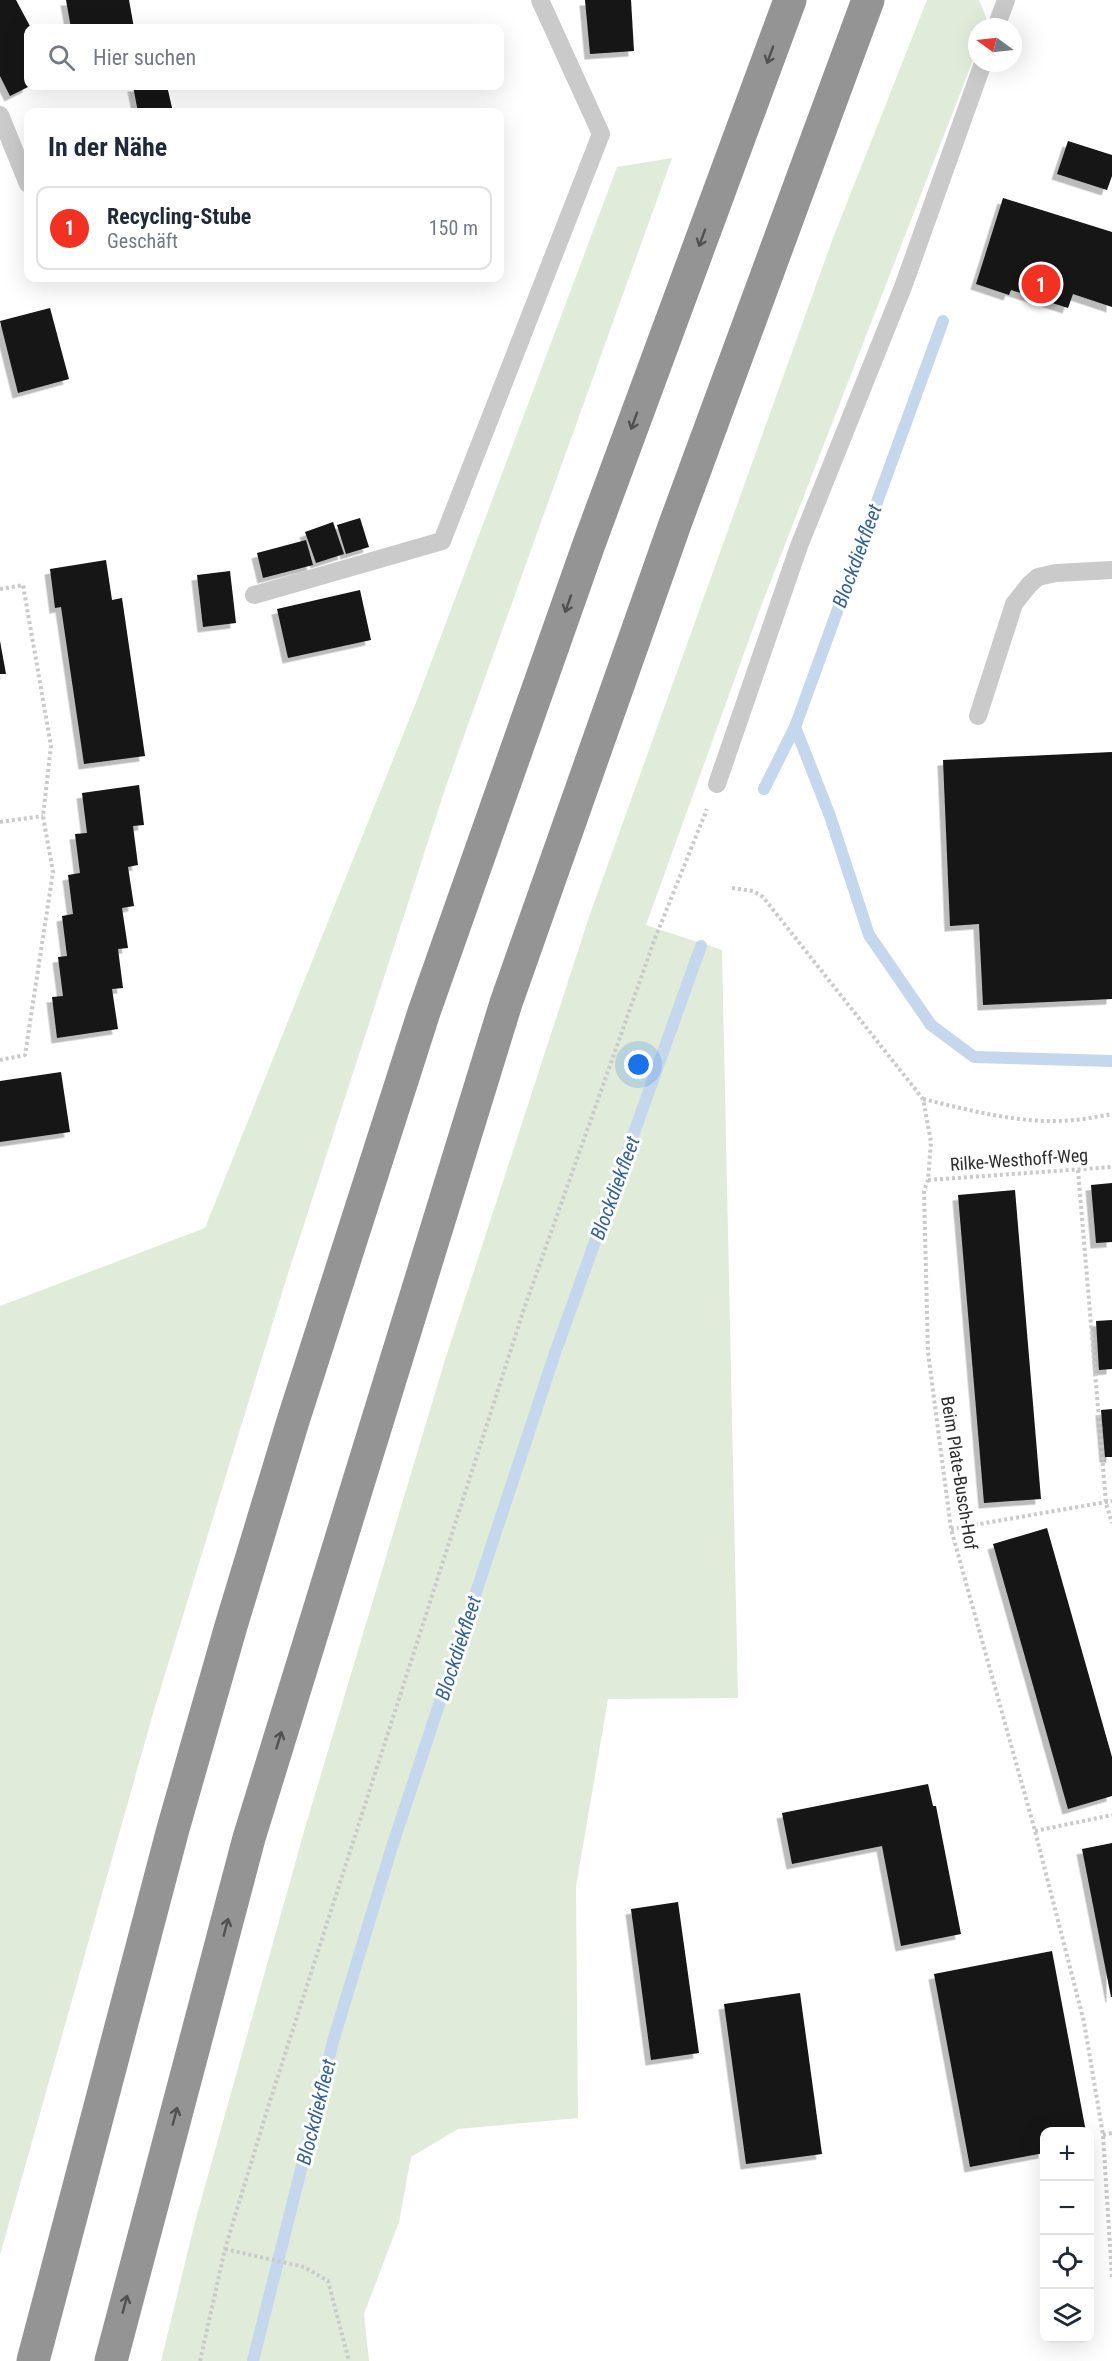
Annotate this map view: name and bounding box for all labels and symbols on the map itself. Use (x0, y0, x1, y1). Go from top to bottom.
north arrow (968, 18, 1022, 72)
one-way arrow (763, 45, 774, 64)
one-way arrow (696, 228, 707, 247)
pin: 1 (1022, 262, 1060, 306)
one-way arrow (628, 411, 639, 430)
water label: Blockdiekfleet (827, 501, 887, 611)
one-way arrow (561, 594, 572, 613)
your location (624, 1050, 653, 1079)
water label: Blockdiekfleet (585, 1133, 645, 1243)
street label: Rilke-Westhoff-Weg (949, 1144, 1089, 1175)
street label: Beim Plate-Busch-Hof (937, 1395, 982, 1551)
water label: Blockdiekfleet (430, 1593, 486, 1703)
one-way arrow (274, 1731, 285, 1750)
one-way arrow (220, 1918, 232, 1937)
water label: Blockdiekfleet (291, 2057, 341, 2167)
one-way arrow (170, 2107, 182, 2126)
one-way arrow (120, 2295, 131, 2314)

